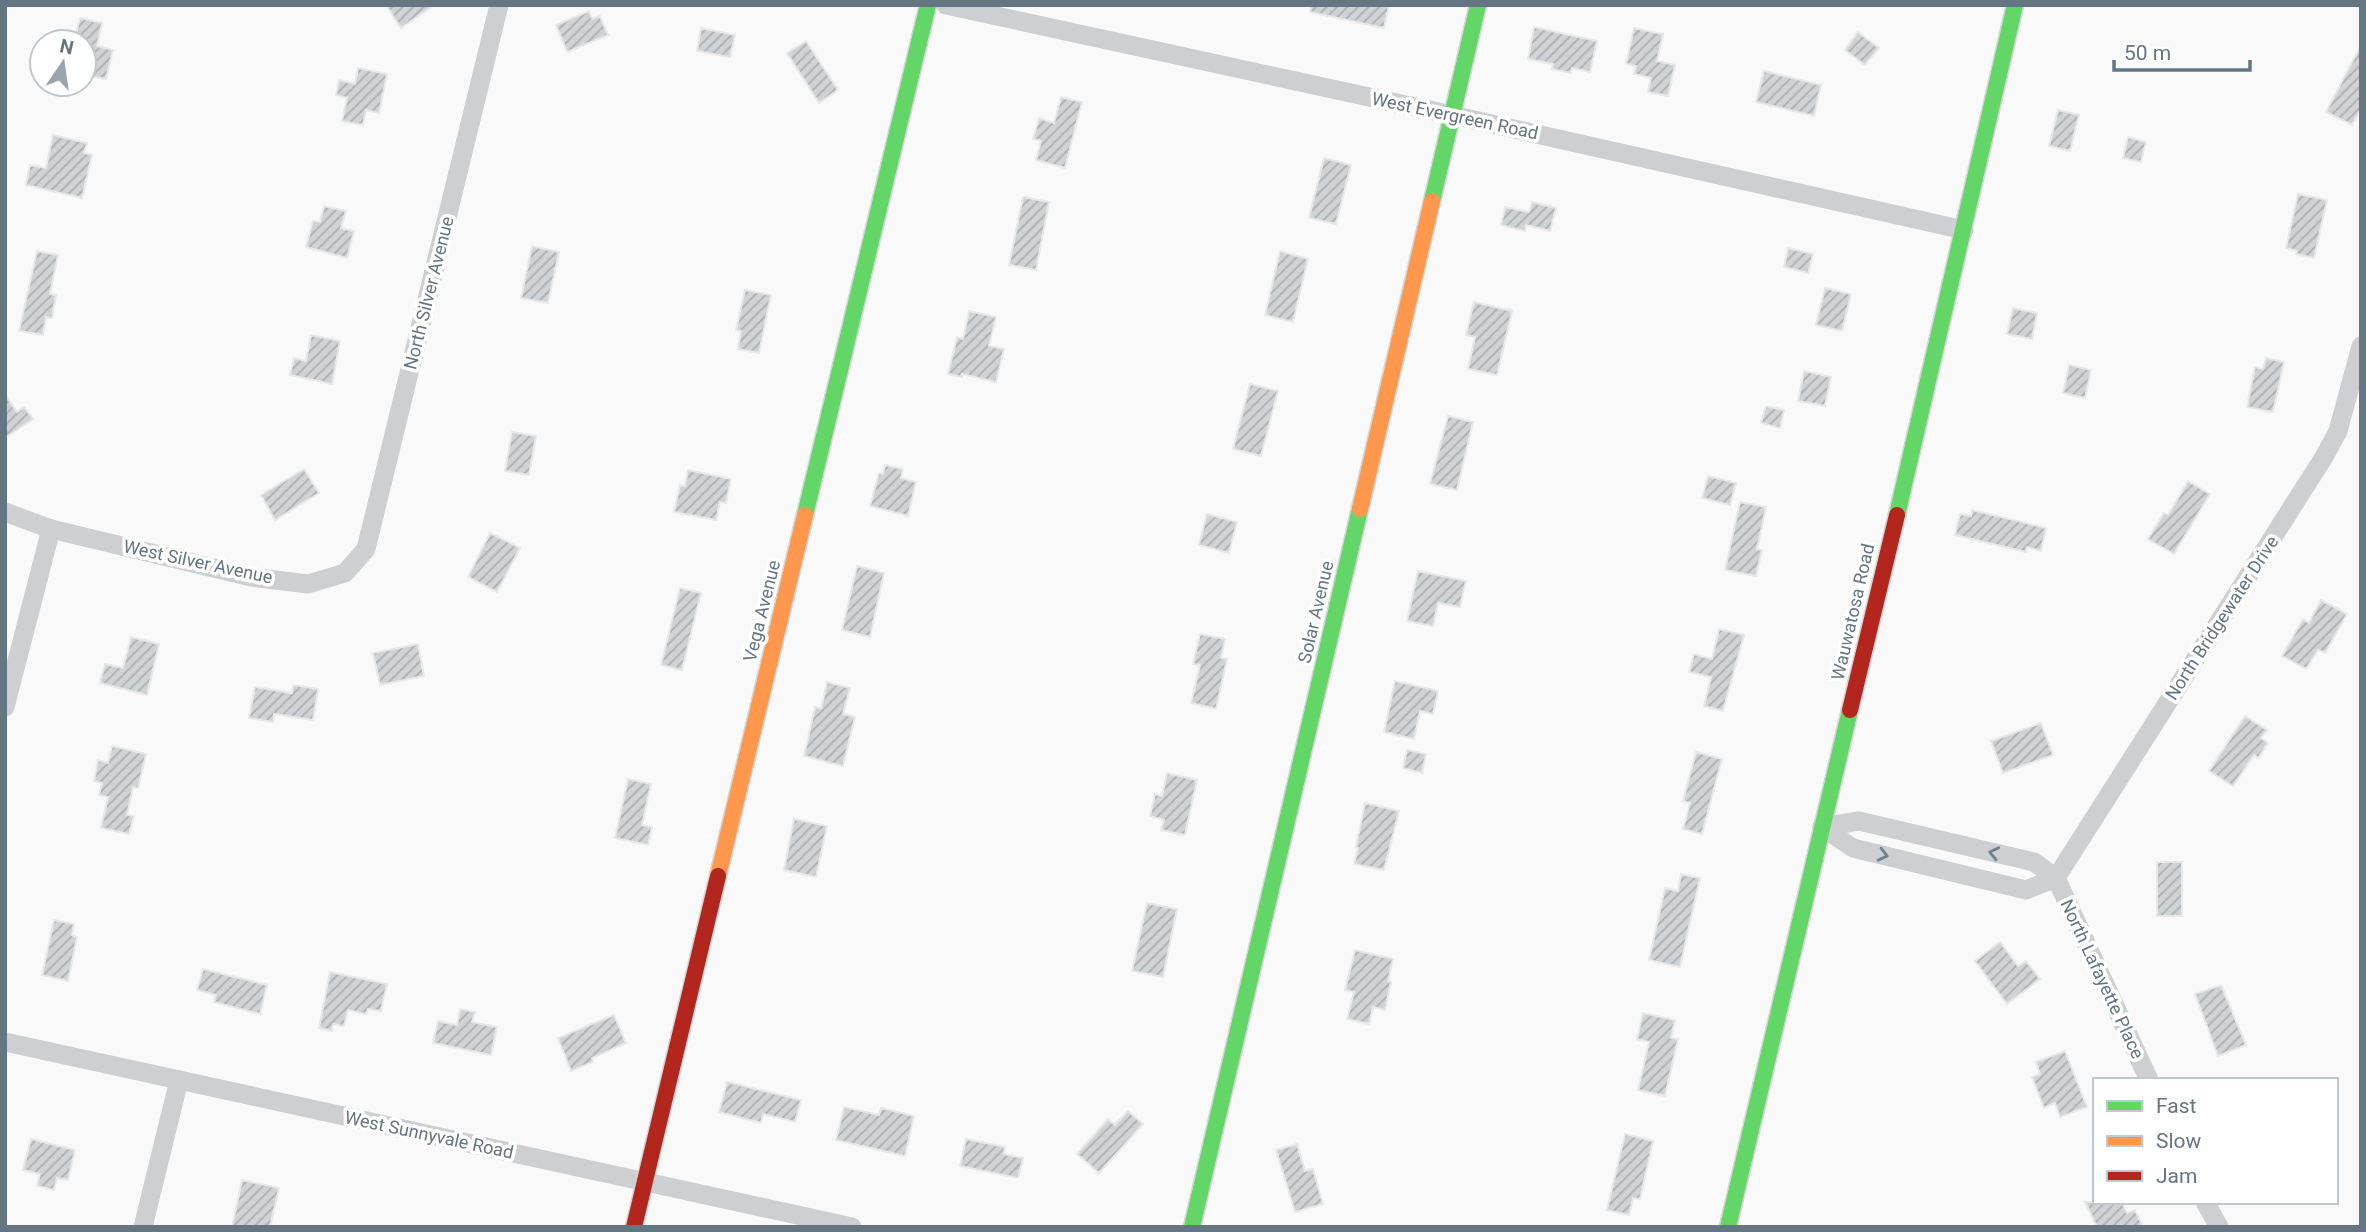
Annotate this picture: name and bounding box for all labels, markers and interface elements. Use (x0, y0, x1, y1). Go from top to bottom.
north arrow (28, 28, 98, 98)
scale bar (2114, 28, 2250, 72)
text: N (58, 34, 76, 60)
text: 50 m (2124, 41, 2171, 65)
street label: West Evergreen Road (1370, 88, 1540, 143)
street label: North Silver Avenue (399, 214, 458, 372)
street label: North Bridgewater Drive (2161, 532, 2282, 704)
street label: West Silver Avenue (122, 535, 275, 588)
street label: Wauwatosa Road (1827, 542, 1878, 682)
street label: Vega Avenue (739, 558, 784, 664)
street label: Solar Avenue (1294, 559, 1338, 665)
one-way arrow (1877, 847, 1889, 861)
one-way arrow (1988, 847, 2000, 861)
street label: North Lafayette Place (2056, 896, 2149, 1062)
legend (2093, 1078, 2338, 1204)
text: Fast (2156, 1094, 2197, 1118)
street label: West Sunnyvale Road (343, 1106, 515, 1163)
text: Slow (2156, 1129, 2202, 1153)
text: Jam (2156, 1164, 2197, 1188)

